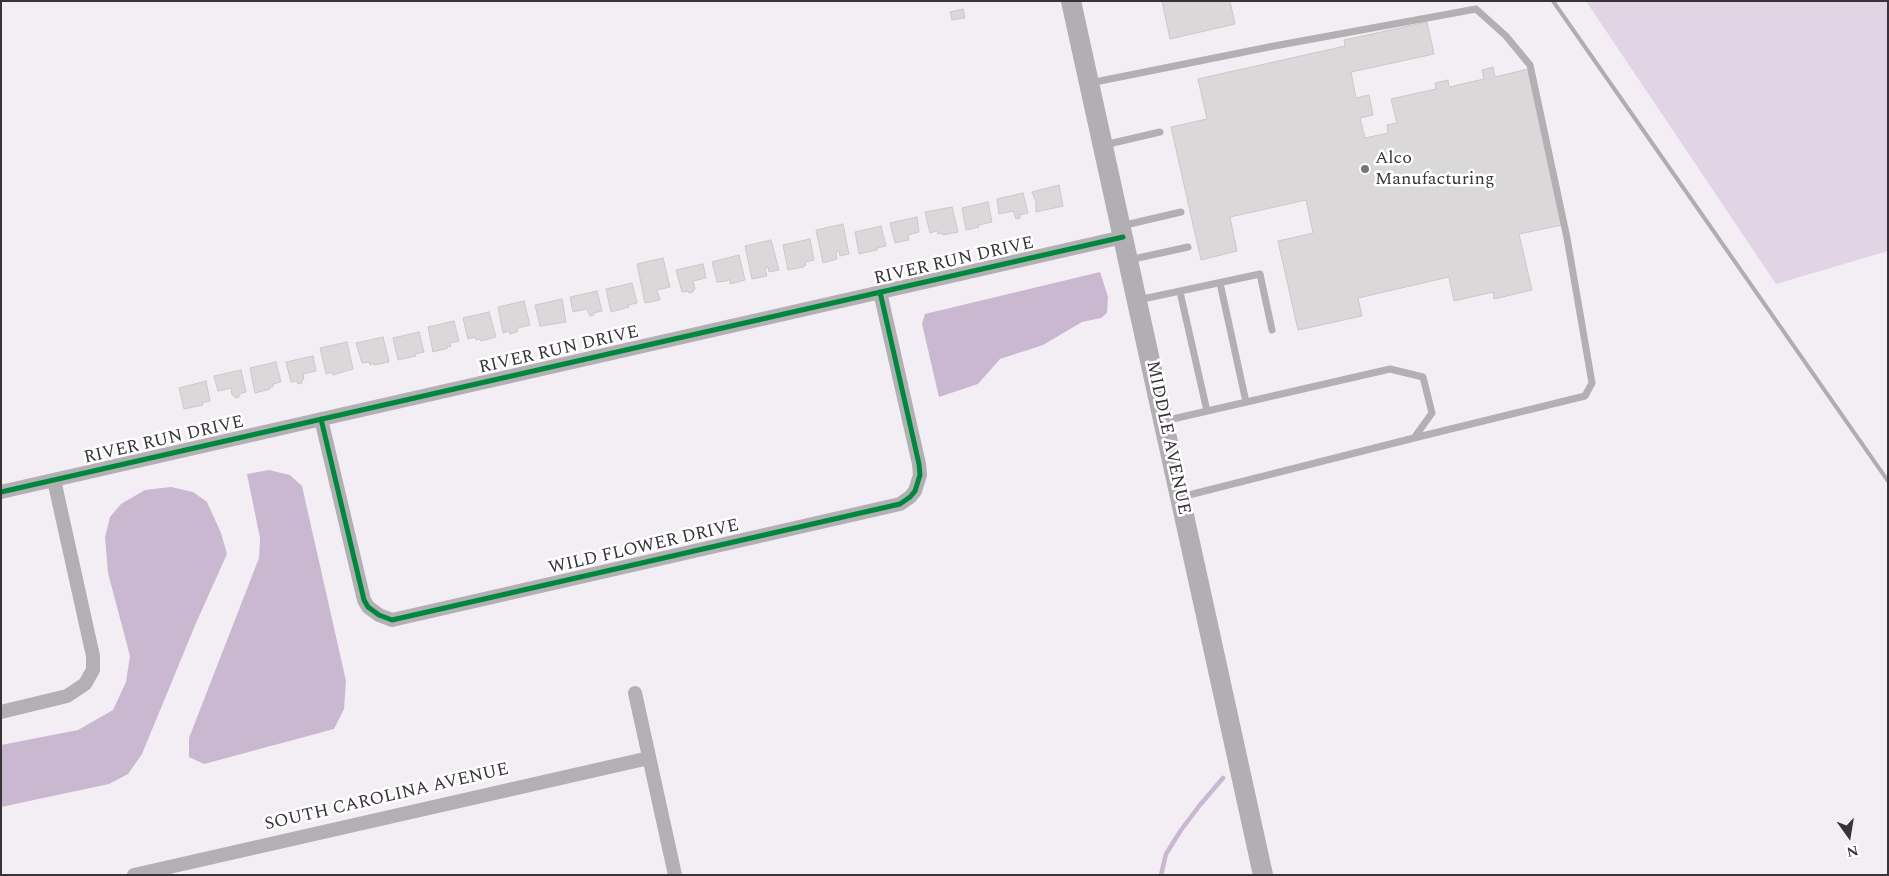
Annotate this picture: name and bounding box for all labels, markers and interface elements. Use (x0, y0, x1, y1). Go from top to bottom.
place label: Alco Manufacturing (1375, 148, 1495, 190)
marker: Alco Manufacturing (1359, 163, 1371, 175)
street label: RIVER RUN DRIVE (872, 233, 1036, 291)
street label: RIVER RUN DRIVE (477, 322, 641, 380)
street label: MIDDLE AVENUE (1140, 359, 1194, 517)
street label: RIVER RUN DRIVE (82, 412, 246, 470)
street label: WILD FLOWER DRIVE (547, 516, 741, 580)
street label: SOUTH CAROLINA AVENUE (263, 759, 511, 837)
north arrow (1824, 811, 1874, 861)
text: N (1845, 840, 1860, 863)

